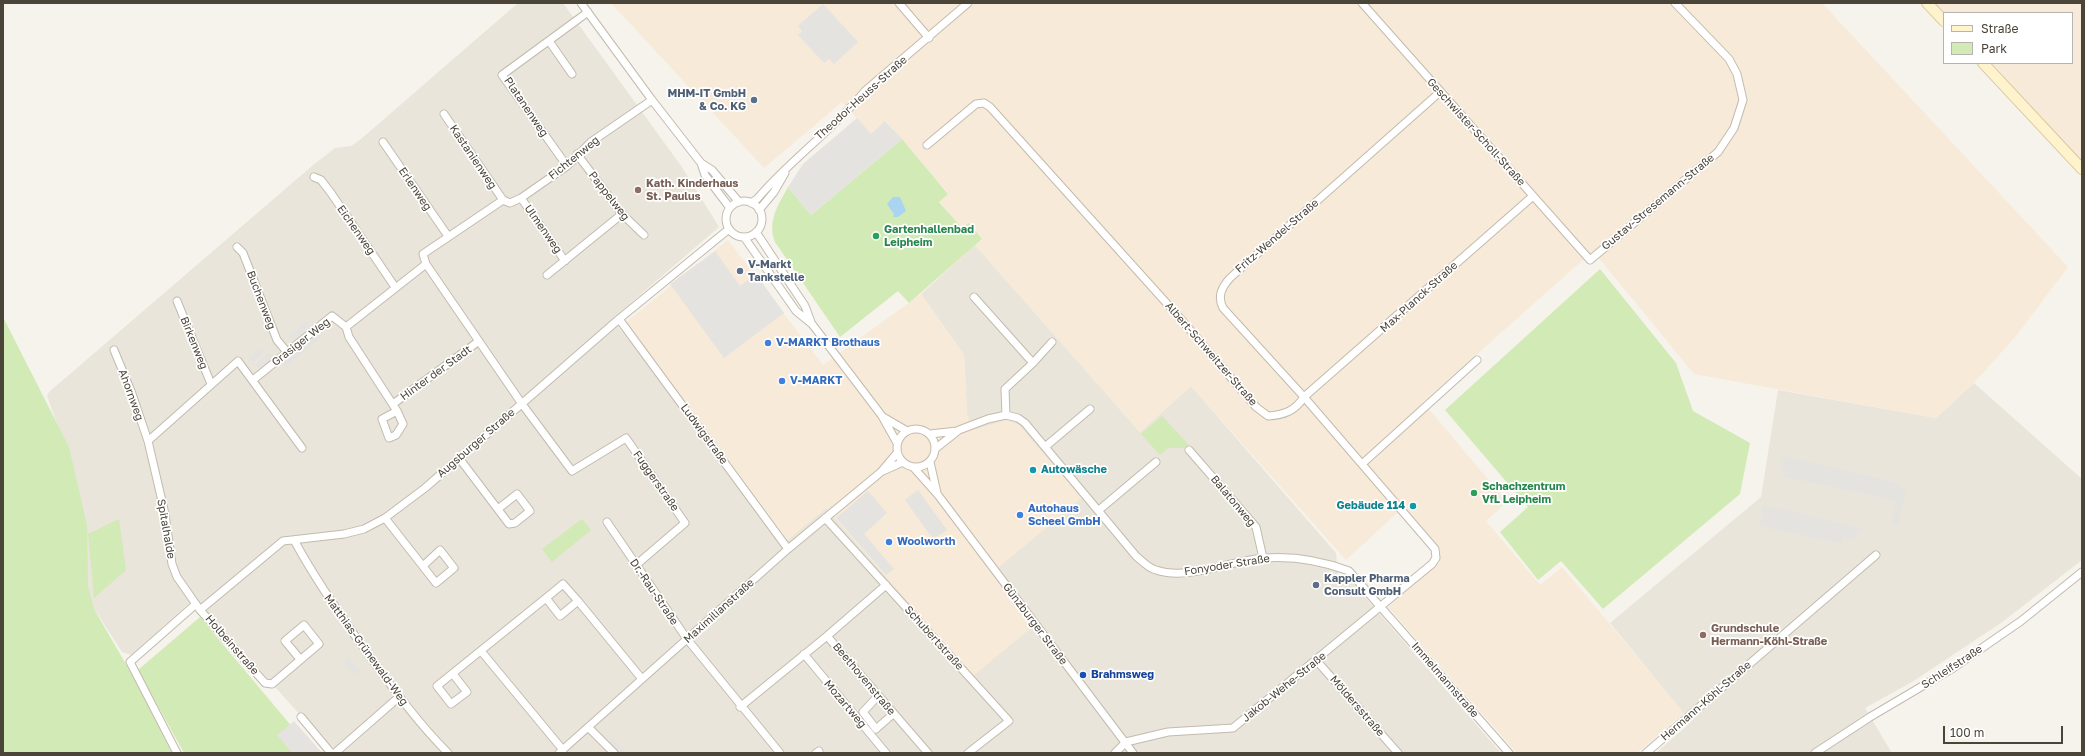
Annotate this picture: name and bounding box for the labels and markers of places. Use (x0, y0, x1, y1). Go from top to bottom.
place label: MHM-IT GmbH & Co. KG (667, 87, 746, 113)
marker: MHM-IT GmbH & Co. KG (749, 95, 759, 105)
place label: Kath. Kinderhaus St. Paulus (646, 177, 738, 203)
marker: Kath. Kinderhaus St. Paulus (633, 185, 643, 195)
place label: Gartenhallenbad Leipheim (884, 223, 974, 249)
marker: Gartenhallenbad Leipheim (871, 231, 881, 241)
place label: V-Markt Tankstelle (748, 258, 804, 284)
marker: V-Markt Tankstelle (735, 266, 745, 276)
place label: V-MARKT Brothaus (776, 336, 880, 350)
marker: V-MARKT Brothaus (763, 338, 773, 348)
place label: V-MARKT (790, 374, 842, 388)
marker: V-MARKT (777, 376, 787, 386)
place label: Autowäsche (1041, 463, 1107, 477)
marker: Autowäsche (1028, 465, 1038, 475)
place label: Schachzentrum VfL Leipheim (1482, 480, 1565, 506)
marker: Schachzentrum VfL Leipheim (1469, 488, 1479, 498)
place label: Gebäude 114 (1337, 499, 1405, 513)
marker: Gebäude 114 (1408, 501, 1418, 511)
place label: Autohaus Scheel GmbH (1028, 502, 1101, 528)
marker: Autohaus Scheel GmbH (1015, 510, 1025, 520)
place label: Woolworth (897, 535, 955, 549)
marker: Woolworth (884, 537, 894, 547)
place label: Kappler Pharma Consult GmbH (1324, 572, 1410, 598)
marker: Kappler Pharma Consult GmbH (1311, 580, 1321, 590)
place label: Grundschule Hermann-Köhl-Straße (1711, 622, 1827, 648)
marker: Grundschule Hermann-Köhl-Straße (1698, 630, 1708, 640)
place label: Brahmsweg (1091, 668, 1154, 682)
marker: Brahmsweg (1078, 670, 1088, 680)

